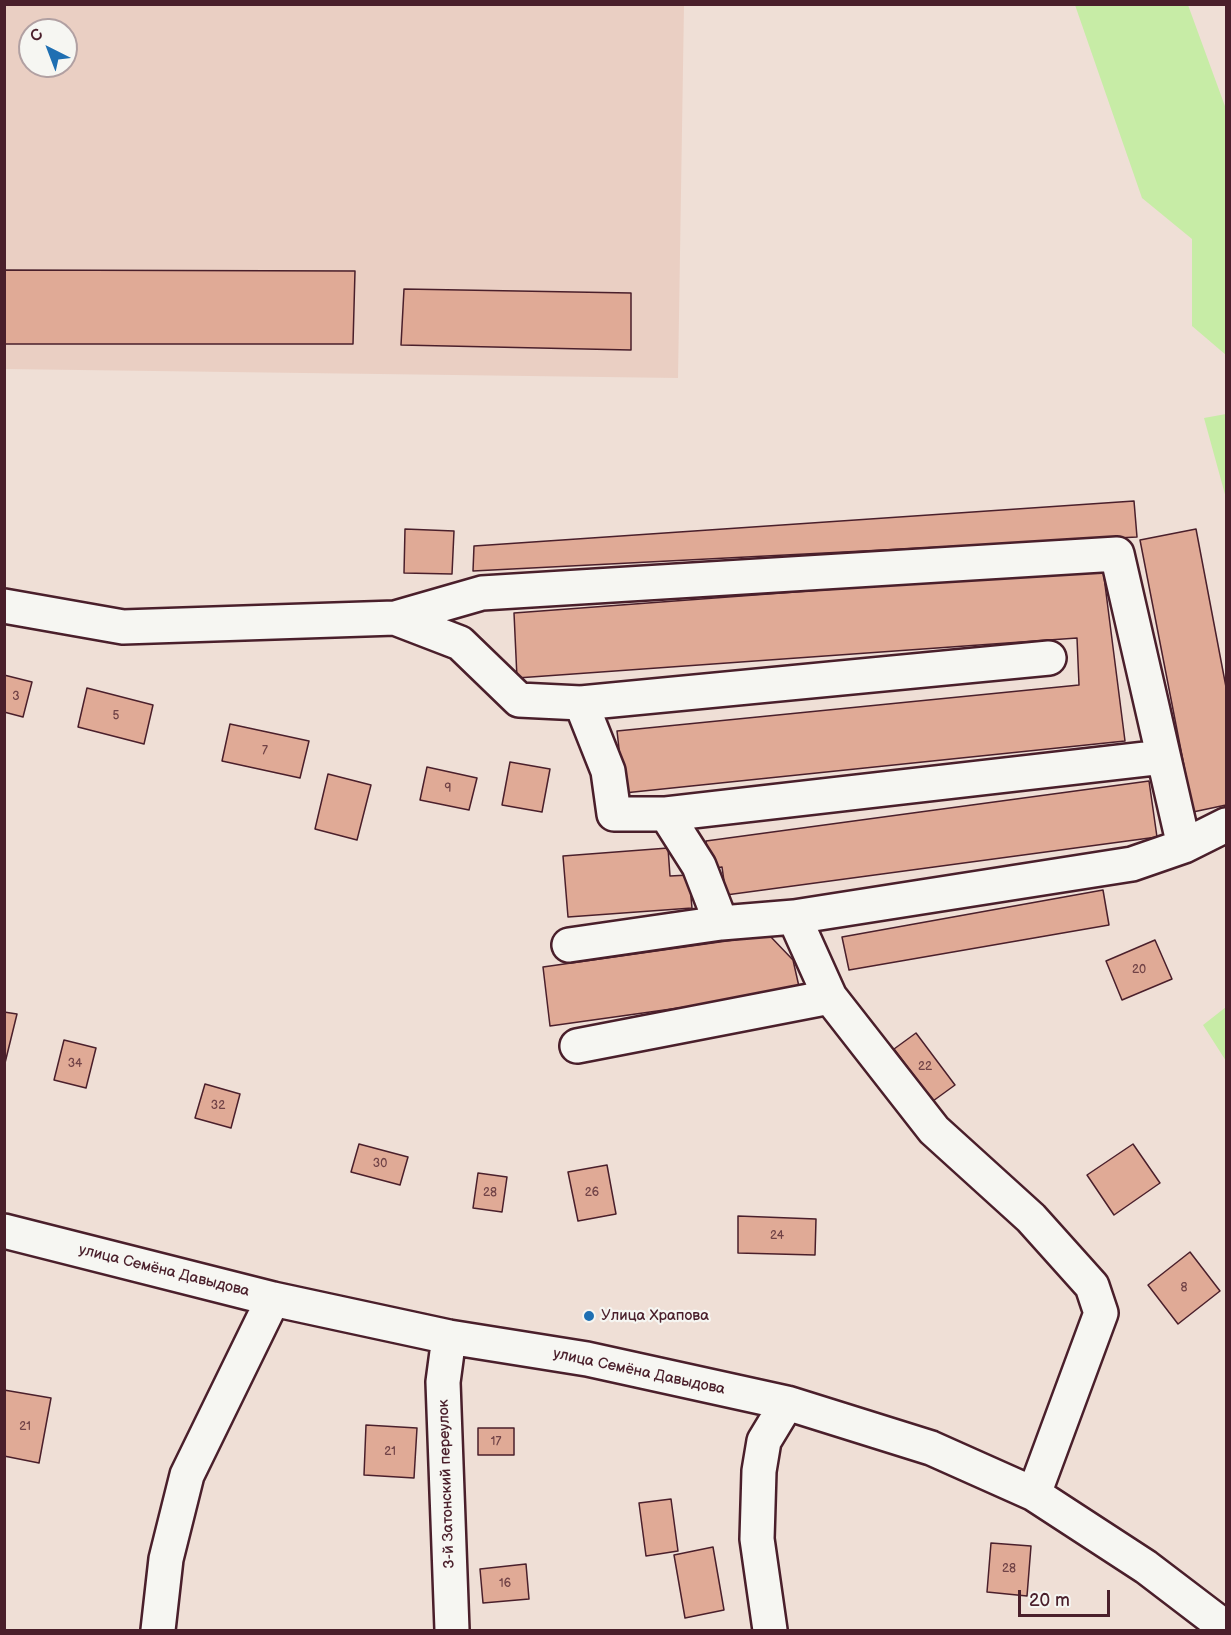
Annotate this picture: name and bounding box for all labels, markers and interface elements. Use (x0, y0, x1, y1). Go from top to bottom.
north arrow (18, 18, 78, 78)
text: С (26, 25, 47, 47)
house number: 3 (12, 690, 20, 704)
house number: 5 (113, 709, 119, 723)
house number: 7 (262, 744, 268, 758)
house number: 9 (445, 782, 451, 796)
house number: 20 (1132, 963, 1146, 977)
house number: 34 (68, 1057, 82, 1071)
house number: 22 (918, 1060, 932, 1074)
house number: 32 (211, 1099, 225, 1113)
house number: 30 (373, 1157, 387, 1171)
house number: 28 (483, 1186, 497, 1200)
house number: 26 (585, 1186, 599, 1200)
house number: 24 (770, 1229, 784, 1243)
street label: улица Семёна Давыдова (77, 1241, 251, 1301)
house number: 8 (1181, 1281, 1187, 1295)
place label: Улица Храпова (601, 1307, 709, 1325)
marker: Улица Храпова (582, 1309, 596, 1323)
street label: улица Семёна Давыдова (551, 1345, 727, 1399)
street label: 3-й Затонский переулок (435, 1399, 459, 1569)
house number: 21 (19, 1420, 31, 1434)
house number: 17 (491, 1435, 501, 1449)
house number: 21 (384, 1445, 396, 1459)
house number: 28 (1002, 1562, 1016, 1576)
house number: 16 (499, 1577, 511, 1591)
scale bar (1021, 1578, 1112, 1616)
text: 20 m (1029, 1590, 1070, 1611)

